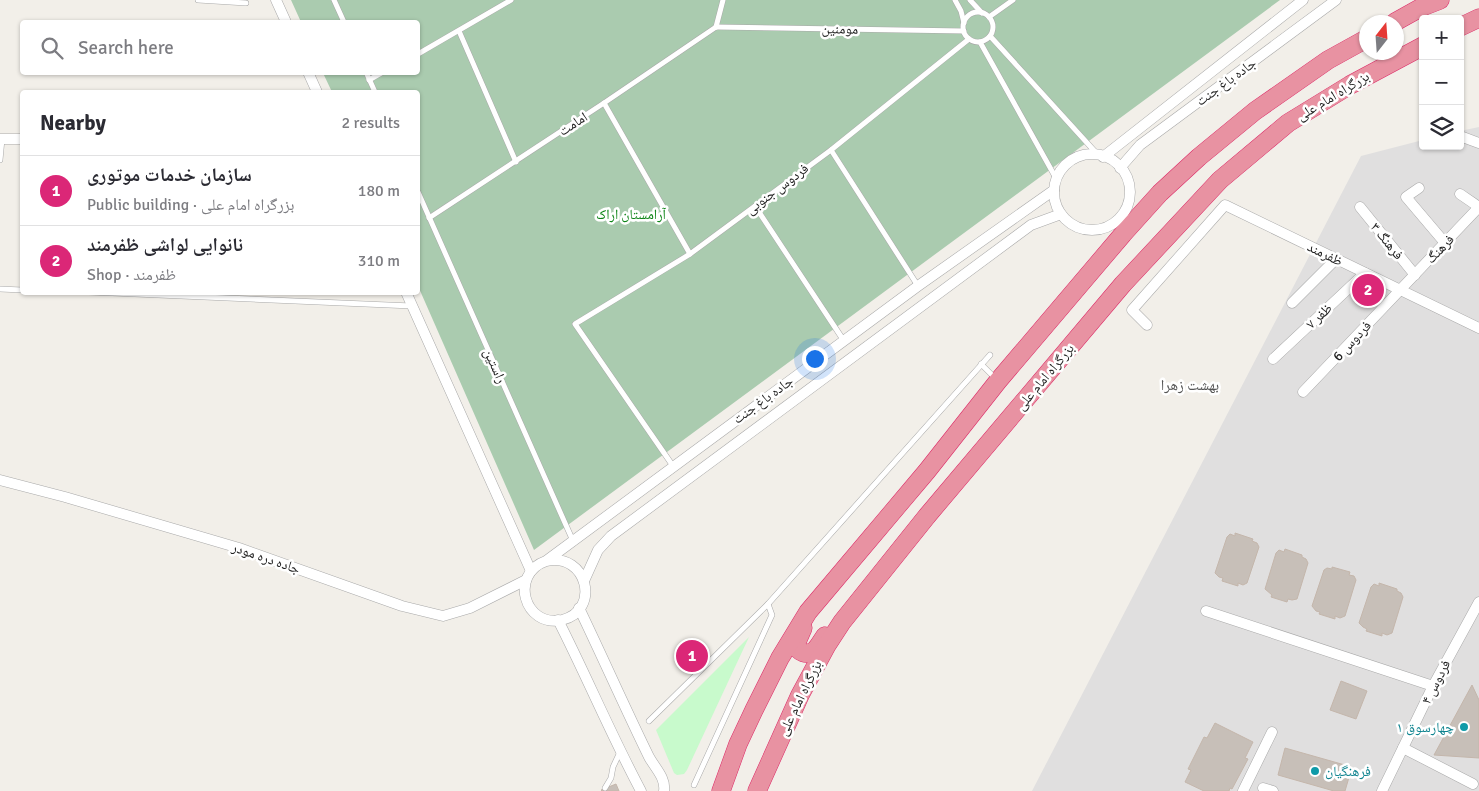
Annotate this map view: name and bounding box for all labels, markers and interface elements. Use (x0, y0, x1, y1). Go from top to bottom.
north arrow (1359, 15, 1404, 60)
map controls (1419, 15, 1464, 150)
button: + (1419, 15, 1464, 60)
search box (20, 20, 420, 75)
street label: مومنین (822, 20, 858, 38)
icon: search (38, 34, 66, 62)
text: Search here (78, 36, 174, 60)
street label: جاده باغ جنت (1193, 54, 1260, 110)
button: − (1419, 60, 1464, 105)
street label: بزرگراه امام علی (1294, 68, 1373, 125)
button: layers (1419, 105, 1464, 150)
street label: امامت (555, 108, 591, 140)
text: Nearby (40, 110, 106, 136)
text: 2 results (341, 113, 400, 133)
street label: فردوس جنوبی (742, 160, 812, 218)
text: سازمان خدمات موتوری (87, 163, 252, 187)
text: 1 (52, 181, 60, 201)
text: 180 m (358, 181, 400, 201)
text: Public building · بزرگراه امام علی (87, 195, 295, 215)
park label: آرامستان اراک (596, 206, 666, 223)
street label: فرهنگ ۳ (1367, 219, 1407, 263)
street label: فرهنگ (1422, 231, 1458, 267)
text: نانوایی لواشی ظفرمند (87, 233, 243, 257)
street label: ظفرمند (1304, 238, 1346, 270)
text: 2 (52, 251, 60, 271)
text: 310 m (358, 251, 400, 271)
text: Shop · ظفرمند (87, 265, 176, 285)
pin: 2 (1352, 271, 1384, 309)
street label: ظفر ۷ (1302, 300, 1336, 332)
street label: فردوس 6 (1329, 317, 1375, 365)
street label: بزرگراه امام علی (1012, 340, 1079, 414)
street label: راستین (480, 346, 510, 386)
your location (802, 346, 828, 372)
street label: جاده باغ جنت (730, 372, 797, 428)
district label: بهشت زهرا (1161, 376, 1219, 394)
street label: جاده دره مودر (229, 538, 302, 578)
pin: 1 (676, 637, 708, 675)
street label: بزرگراه امام علی (774, 657, 827, 739)
street label: فردوس ۴ (1418, 657, 1454, 707)
place label: چهارسوق ۱ (1397, 719, 1454, 736)
marker: چهارسوق ۱ (1458, 721, 1470, 733)
place label: فرهنگیان (1325, 763, 1371, 780)
marker: فرهنگیان (1309, 765, 1321, 777)

